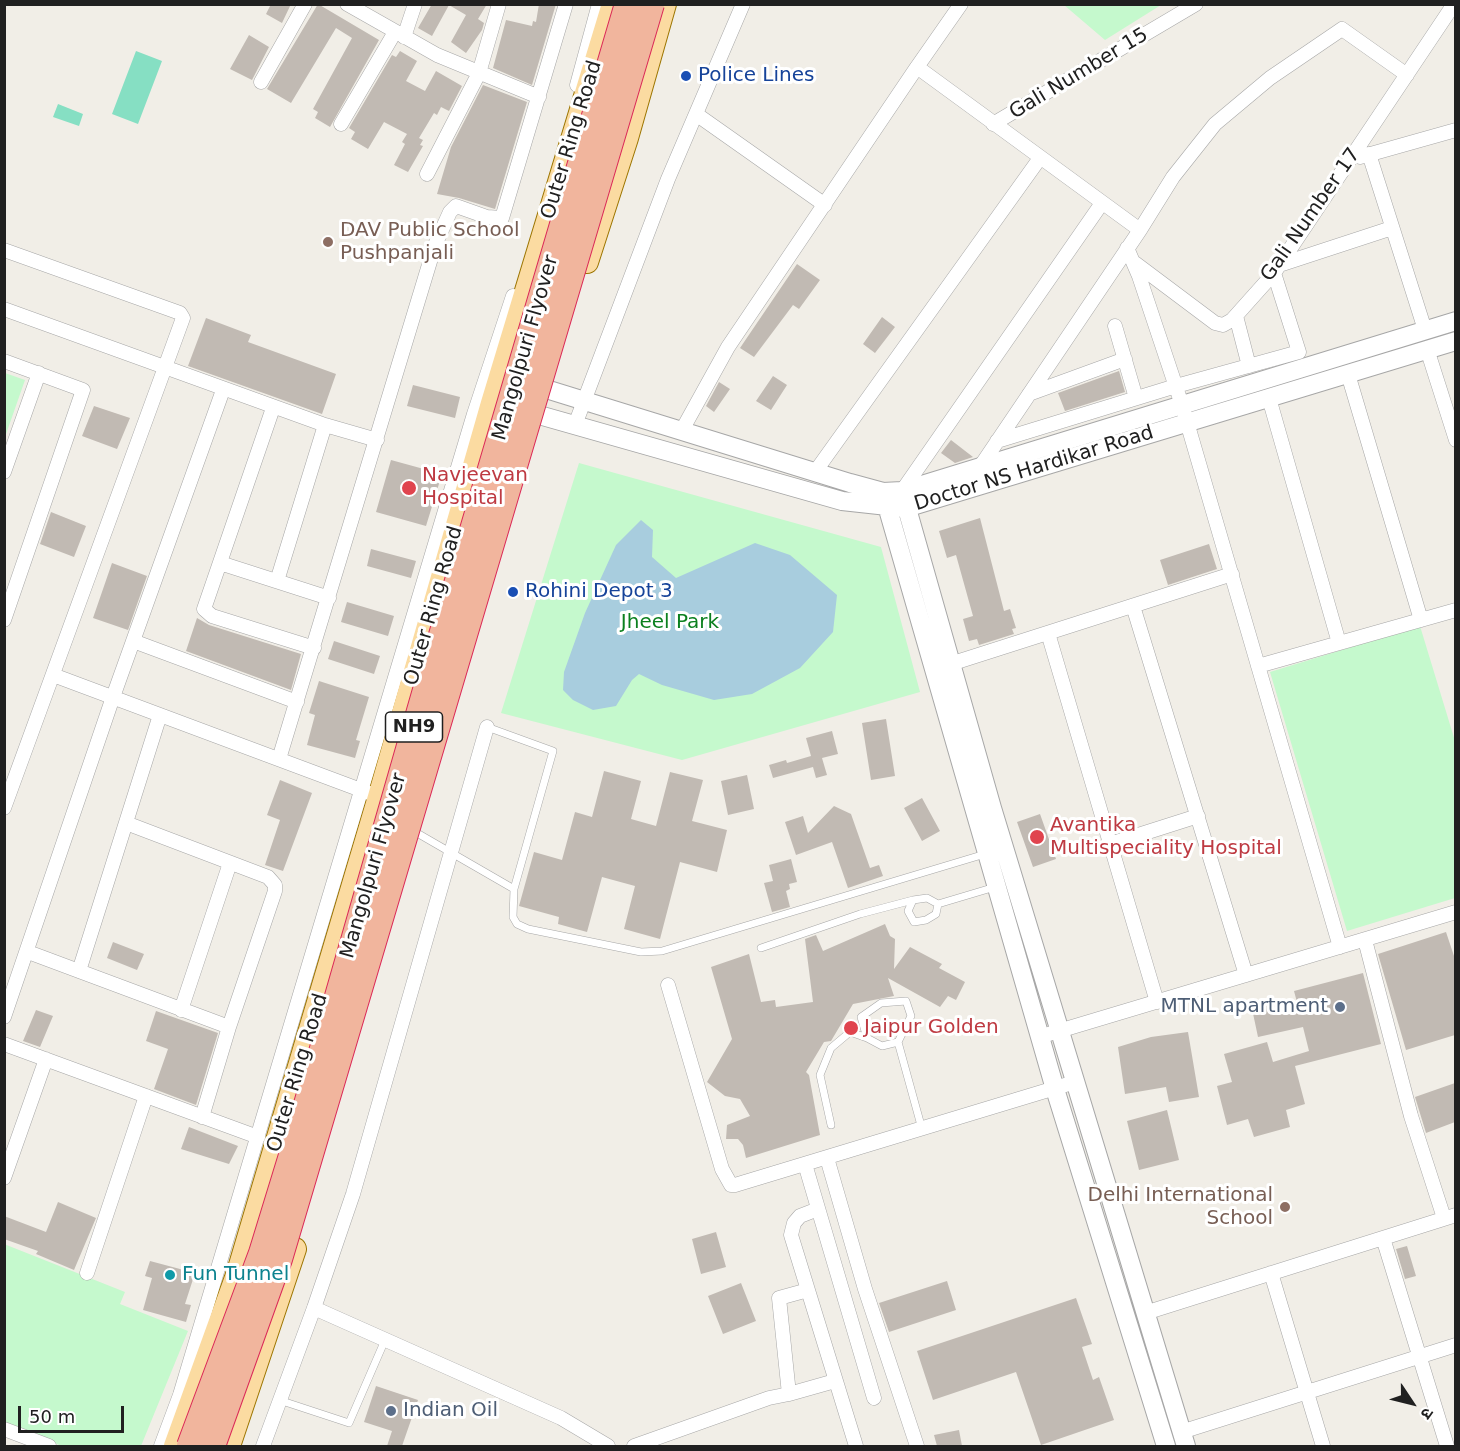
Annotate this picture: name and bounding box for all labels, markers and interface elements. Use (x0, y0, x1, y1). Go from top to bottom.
street label: Gali Number 15 (1005, 23, 1153, 125)
street label: Outer Ring Road (536, 58, 608, 222)
place label: Police Lines (698, 64, 814, 88)
marker: Police Lines (679, 69, 693, 83)
street label: Gali Number 17 (1256, 144, 1366, 286)
place label: DAV Public School Pushpanjali (340, 219, 519, 266)
marker: DAV Public School Pushpanjali (321, 235, 335, 249)
street label: Mangolpuri Flyover (488, 253, 564, 443)
street label: Doctor NS Hardikar Road (911, 421, 1157, 517)
place label: Navjeevan Hospital (422, 464, 528, 511)
marker: Navjeevan Hospital (400, 479, 418, 497)
street label: Outer Ring Road (400, 524, 468, 688)
place label: Rohini Depot 3 (525, 580, 673, 604)
marker: Rohini Depot 3 (506, 585, 520, 599)
park label: Jheel Park (621, 611, 719, 635)
road number: NH9 (386, 712, 442, 742)
street label: Mangolpuri Flyover (336, 771, 412, 961)
place label: Avantika Multispeciality Hospital (1050, 814, 1282, 861)
marker: Avantika Multispeciality Hospital (1028, 828, 1046, 846)
street label: Outer Ring Road (262, 991, 334, 1155)
place label: MTNL apartment (1160, 995, 1328, 1019)
marker: MTNL apartment (1333, 1000, 1347, 1014)
place label: Jaipur Golden (864, 1016, 999, 1040)
marker: Jaipur Golden (842, 1019, 860, 1037)
place label: Delhi International School (1088, 1184, 1273, 1231)
marker: Delhi International School (1278, 1200, 1292, 1214)
place label: Fun Tunnel (182, 1263, 289, 1287)
marker: Fun Tunnel (163, 1268, 177, 1282)
north arrow (1382, 1373, 1442, 1433)
scale bar (21, 1394, 128, 1432)
place label: Indian Oil (403, 1399, 498, 1423)
marker: Indian Oil (384, 1404, 398, 1418)
text: उ (1417, 1404, 1438, 1423)
text: 50 m (29, 1406, 75, 1427)

